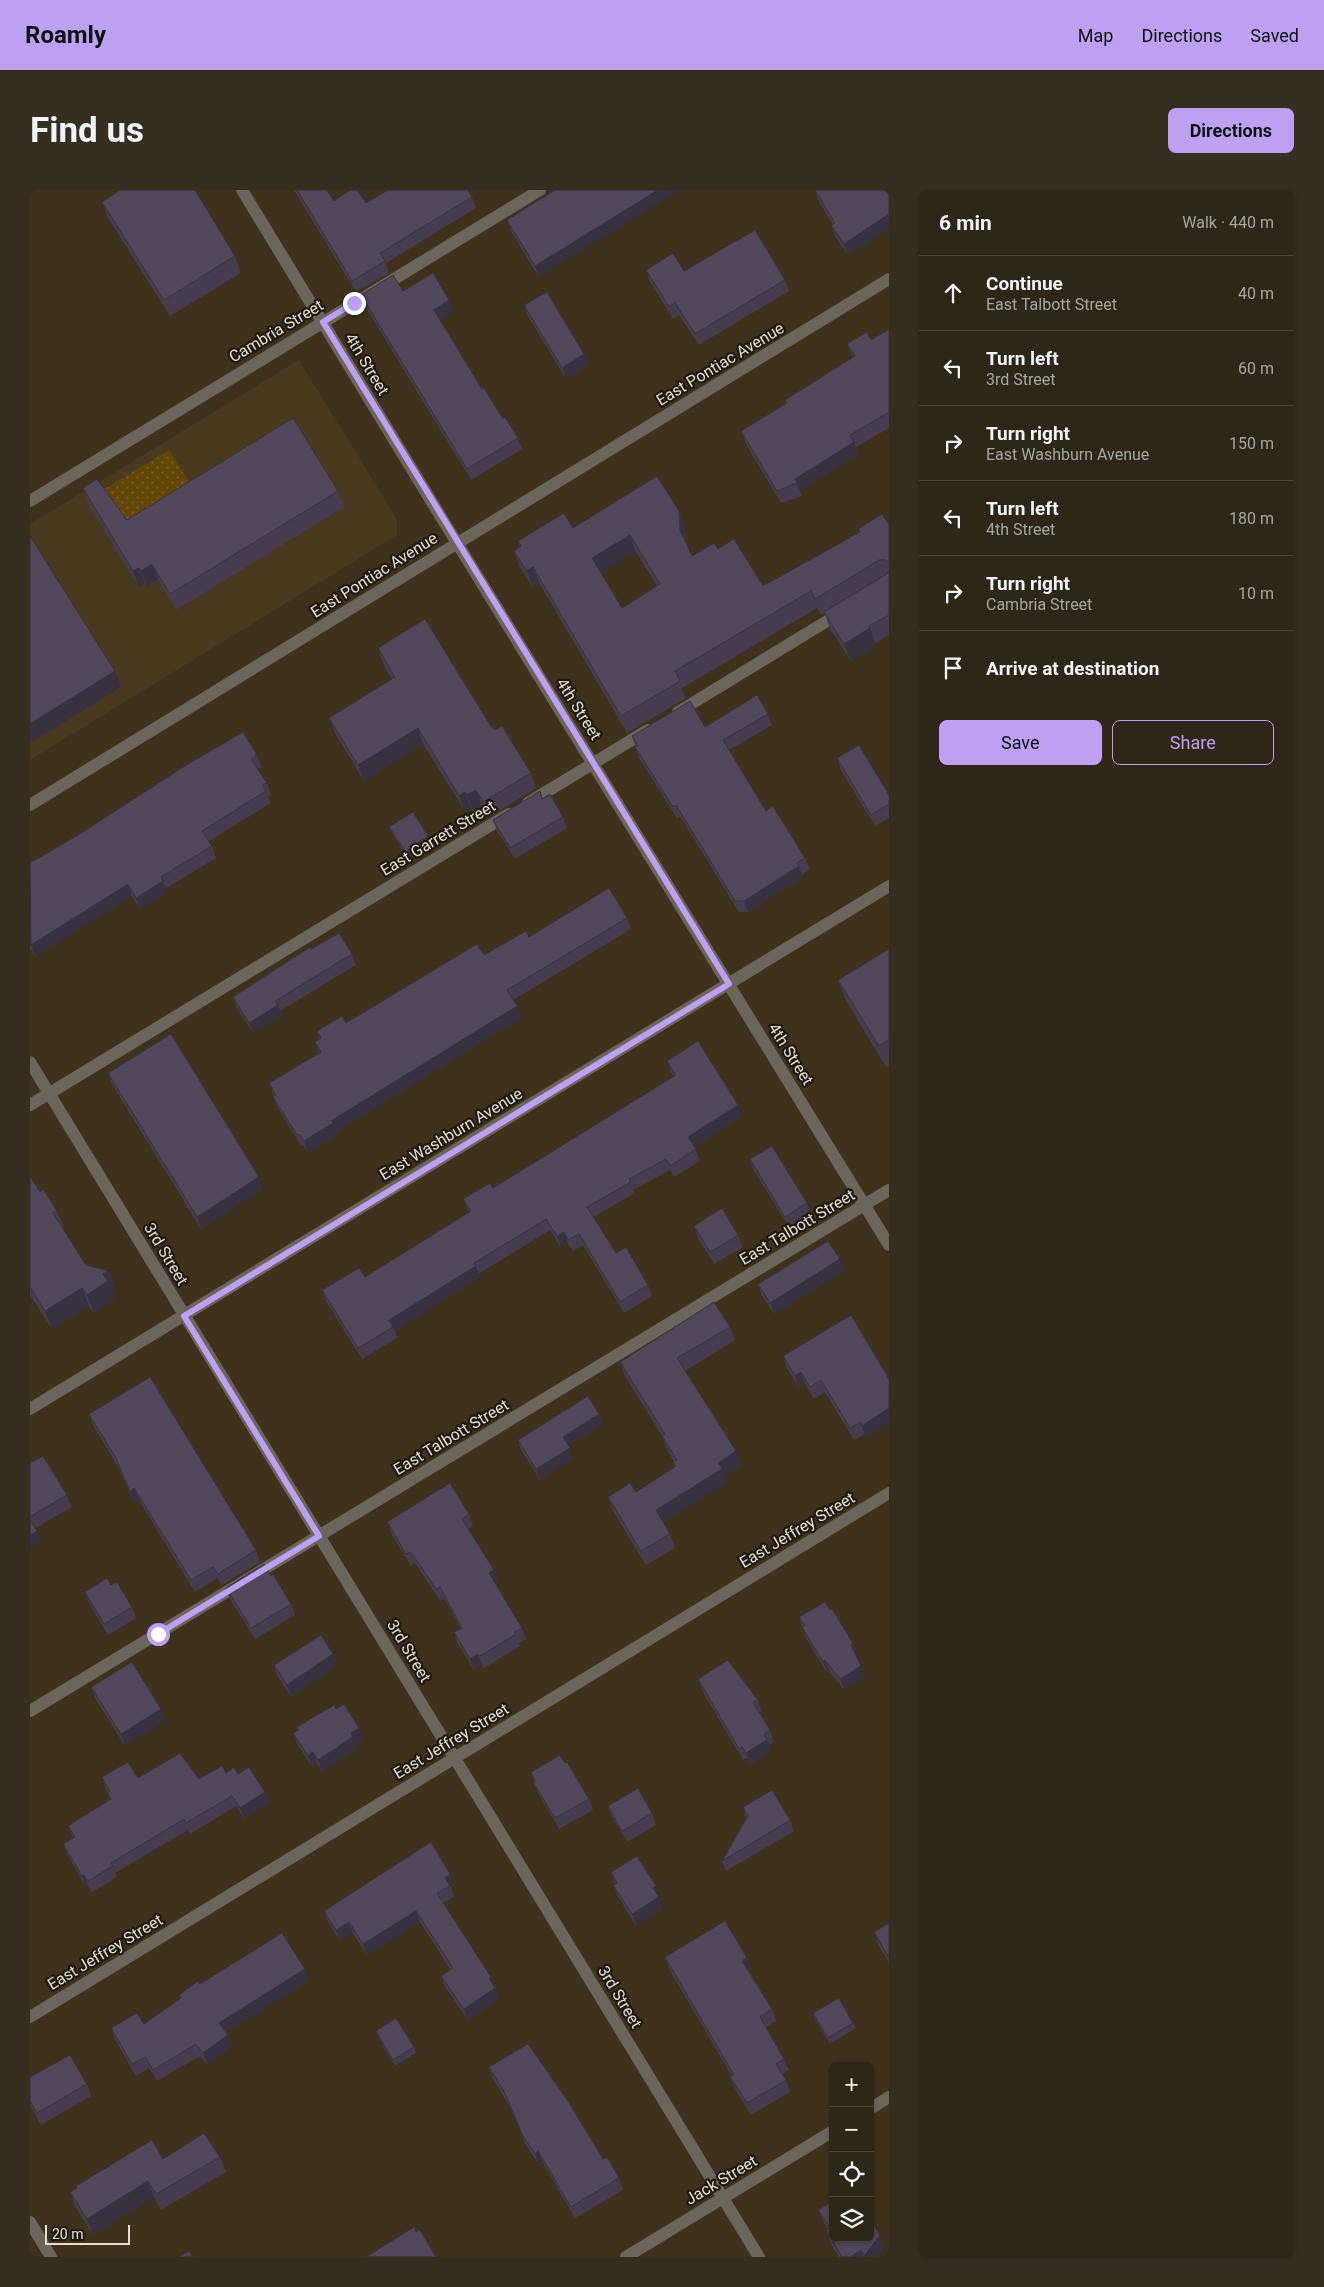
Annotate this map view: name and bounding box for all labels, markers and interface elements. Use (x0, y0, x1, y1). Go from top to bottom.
text: Roamly (25, 21, 106, 49)
text: Map (1078, 25, 1113, 46)
text: Directions (1141, 25, 1222, 46)
text: Saved (1250, 25, 1299, 46)
button: Directions (1168, 108, 1294, 153)
text: Find us (30, 110, 144, 151)
text: 6 min (939, 211, 992, 235)
text: Walk · 440 m (1182, 213, 1274, 232)
text: Continue (986, 272, 1063, 295)
icon: ahead (939, 279, 967, 307)
text: 40 m (1238, 284, 1274, 303)
route end (343, 292, 366, 315)
street label: Cambria Street (226, 295, 326, 367)
text: East Talbott Street (986, 295, 1117, 314)
street label: East Pontiac Avenue (653, 318, 787, 410)
street label: 4th Street (341, 329, 393, 399)
text: Turn left (986, 347, 1059, 370)
icon: left (939, 354, 967, 382)
text: 60 m (1238, 359, 1274, 378)
text: 3rd Street (986, 370, 1055, 389)
text: Turn right (986, 422, 1070, 445)
icon: right (939, 429, 967, 457)
text: 150 m (1229, 434, 1274, 453)
text: East Washburn Avenue (986, 445, 1149, 464)
text: Turn left (986, 497, 1059, 520)
icon: left (939, 504, 967, 532)
text: 180 m (1229, 509, 1274, 528)
text: 4th Street (986, 520, 1055, 539)
street label: East Pontiac Avenue (307, 528, 441, 622)
text: Turn right (986, 572, 1070, 595)
icon: right (939, 579, 967, 607)
text: 10 m (1238, 584, 1274, 603)
text: Cambria Street (986, 595, 1092, 614)
icon: arrive (939, 654, 967, 682)
text: Arrive at destination (986, 657, 1159, 680)
street label: 4th Street (553, 675, 605, 743)
button: Save (939, 720, 1102, 765)
button: Share (1112, 720, 1274, 765)
street label: East Garrett Street (377, 796, 499, 880)
street label: 4th Street (765, 1020, 817, 1088)
street label: East Washburn Avenue (376, 1084, 526, 1184)
street label: East Talbott Street (736, 1185, 858, 1269)
street label: 3rd Street (140, 1219, 192, 1289)
street label: East Talbott Street (390, 1395, 512, 1479)
street label: East Jeffrey Street (736, 1488, 858, 1572)
street label: 3rd Street (383, 1616, 435, 1686)
route start (147, 1623, 170, 1646)
street label: East Jeffrey Street (390, 1699, 512, 1783)
street label: East Jeffrey Street (44, 1910, 166, 1994)
street label: 3rd Street (594, 1962, 646, 2032)
map controls (829, 2062, 874, 2242)
button: + (829, 2062, 874, 2107)
button: − (829, 2107, 874, 2152)
street label: Jack Street (682, 2151, 760, 2209)
button: locate (829, 2152, 874, 2197)
button: layers (829, 2197, 874, 2242)
scale bar (45, 2222, 130, 2245)
text: 20 m (52, 2226, 84, 2242)

